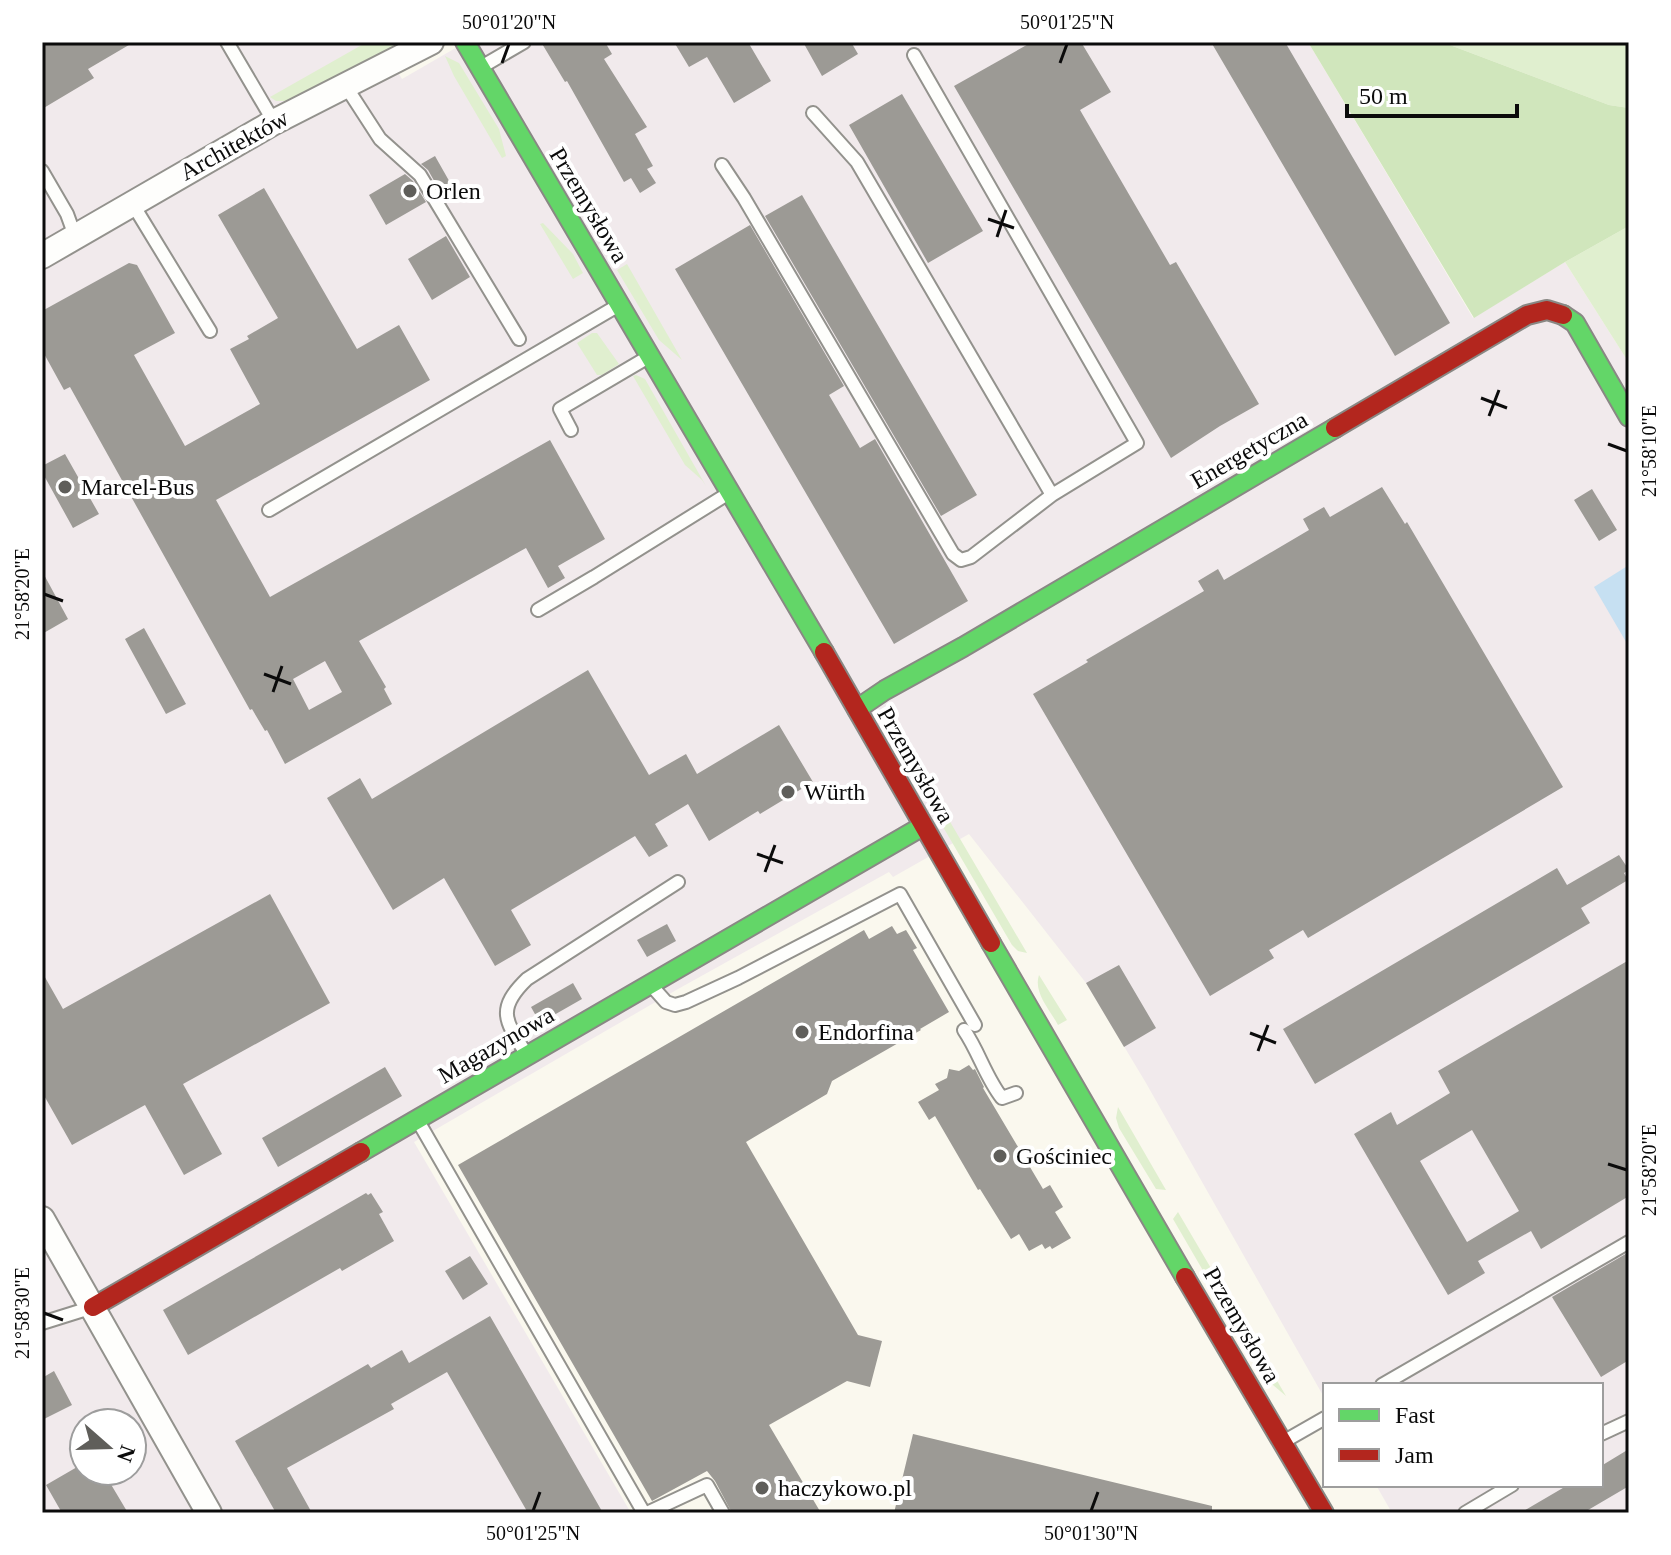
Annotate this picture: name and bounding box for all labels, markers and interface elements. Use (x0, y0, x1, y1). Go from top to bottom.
text: 50°01'20"N (462, 11, 556, 33)
text: 50°01'25"N (1020, 11, 1114, 33)
scale bar (1347, 68, 1517, 118)
text: 50 m (1359, 83, 1408, 109)
street label: Architektów (175, 104, 293, 185)
street label: Przemysłowa (545, 143, 634, 267)
place label: Orlen (426, 178, 481, 204)
marker: Orlen (401, 182, 419, 200)
text: 21°58'10"E (1638, 405, 1660, 497)
street label: Energetyczna (1186, 406, 1312, 494)
place label: Marcel-Bus (81, 474, 194, 500)
marker: Marcel-Bus (56, 478, 74, 496)
text: 21°58'20"E (11, 548, 33, 640)
street label: Przemysłowa (872, 703, 960, 828)
place label: Würth (804, 779, 865, 805)
marker: Würth (779, 783, 797, 801)
street label: Magazynowa (434, 1001, 559, 1089)
place label: Endorfina (818, 1019, 914, 1045)
marker: Endorfina (793, 1023, 811, 1041)
text: 21°58'20"E (1638, 1124, 1660, 1216)
place label: Gościniec (1016, 1143, 1112, 1169)
marker: Gościniec (991, 1147, 1009, 1165)
street label: Przemysłowa (1198, 1263, 1286, 1388)
text: 21°58'30"E (11, 1267, 33, 1359)
legend (1323, 1383, 1603, 1487)
text: Fast (1395, 1402, 1435, 1428)
north arrow (68, 1407, 148, 1487)
text: N (112, 1442, 141, 1466)
text: Jam (1395, 1442, 1434, 1468)
place label: haczykowo.pl (778, 1475, 912, 1501)
marker: haczykowo.pl (753, 1479, 771, 1497)
text: 50°01'25"N (486, 1522, 580, 1544)
text: 50°01'30"N (1044, 1522, 1138, 1544)

